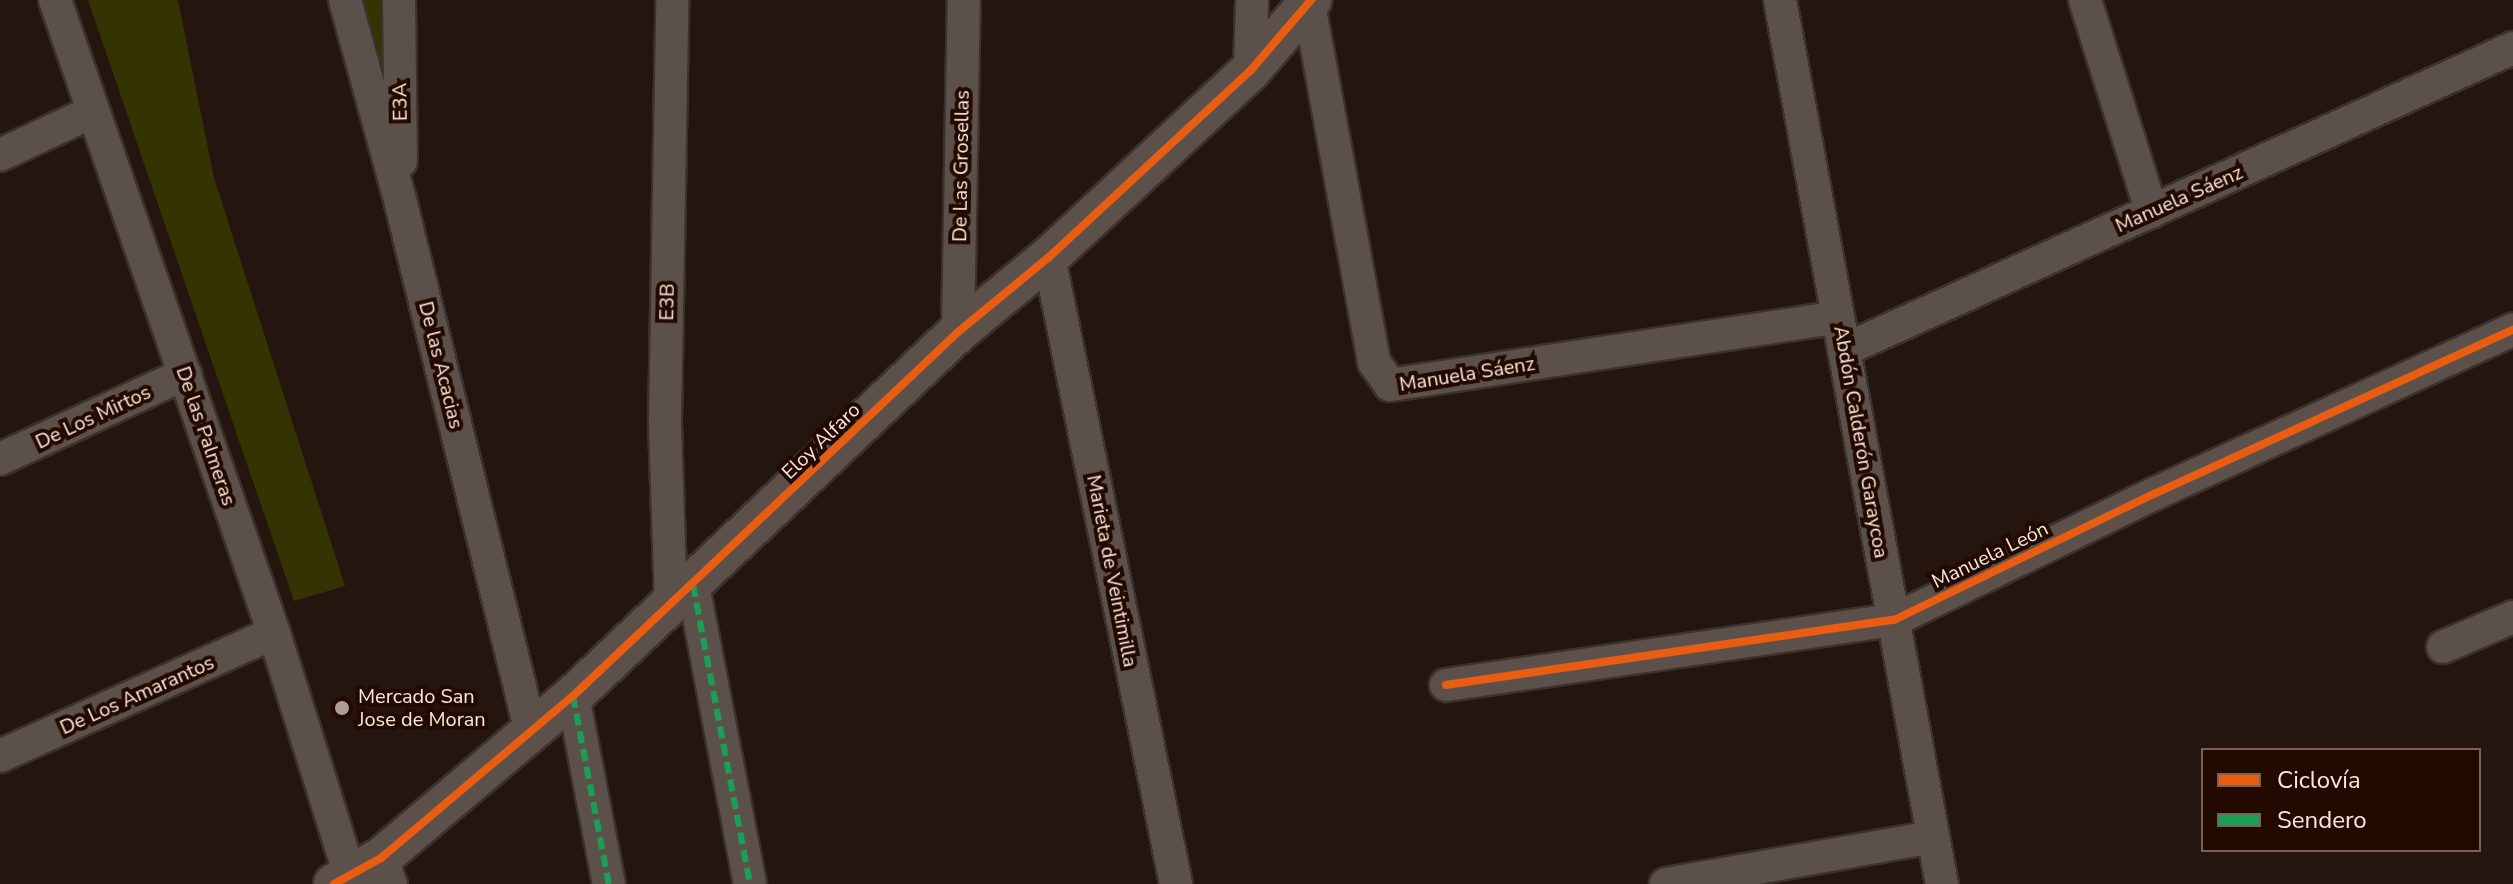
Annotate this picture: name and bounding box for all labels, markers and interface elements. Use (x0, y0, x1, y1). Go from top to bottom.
street label: E3A (388, 83, 412, 121)
street label: De Las Grosellas (948, 90, 974, 242)
street label: Manuela Sáenz (2112, 160, 2246, 238)
street label: E3B (655, 283, 679, 321)
street label: De las Acacias (414, 299, 468, 431)
street label: Abdón Calderón Garaycoa (1829, 324, 1893, 560)
street label: Manuela Sáenz (1398, 351, 1536, 397)
street label: De las Palmeras (171, 363, 241, 509)
street label: De Los Mirtos (32, 380, 154, 454)
street label: Eloy Alfaro (777, 398, 865, 484)
street label: Marieta de Veintimilla (1082, 473, 1142, 669)
street label: Manuela León (1928, 516, 2052, 594)
street label: De Los Amarantos (56, 650, 218, 740)
place label: Mercado San Jose de Moran (358, 684, 486, 731)
marker: Mercado San Jose de Moran (333, 699, 351, 717)
legend (2201, 748, 2481, 852)
text: Ciclovía (2277, 764, 2361, 796)
text: Sendero (2277, 804, 2367, 836)

